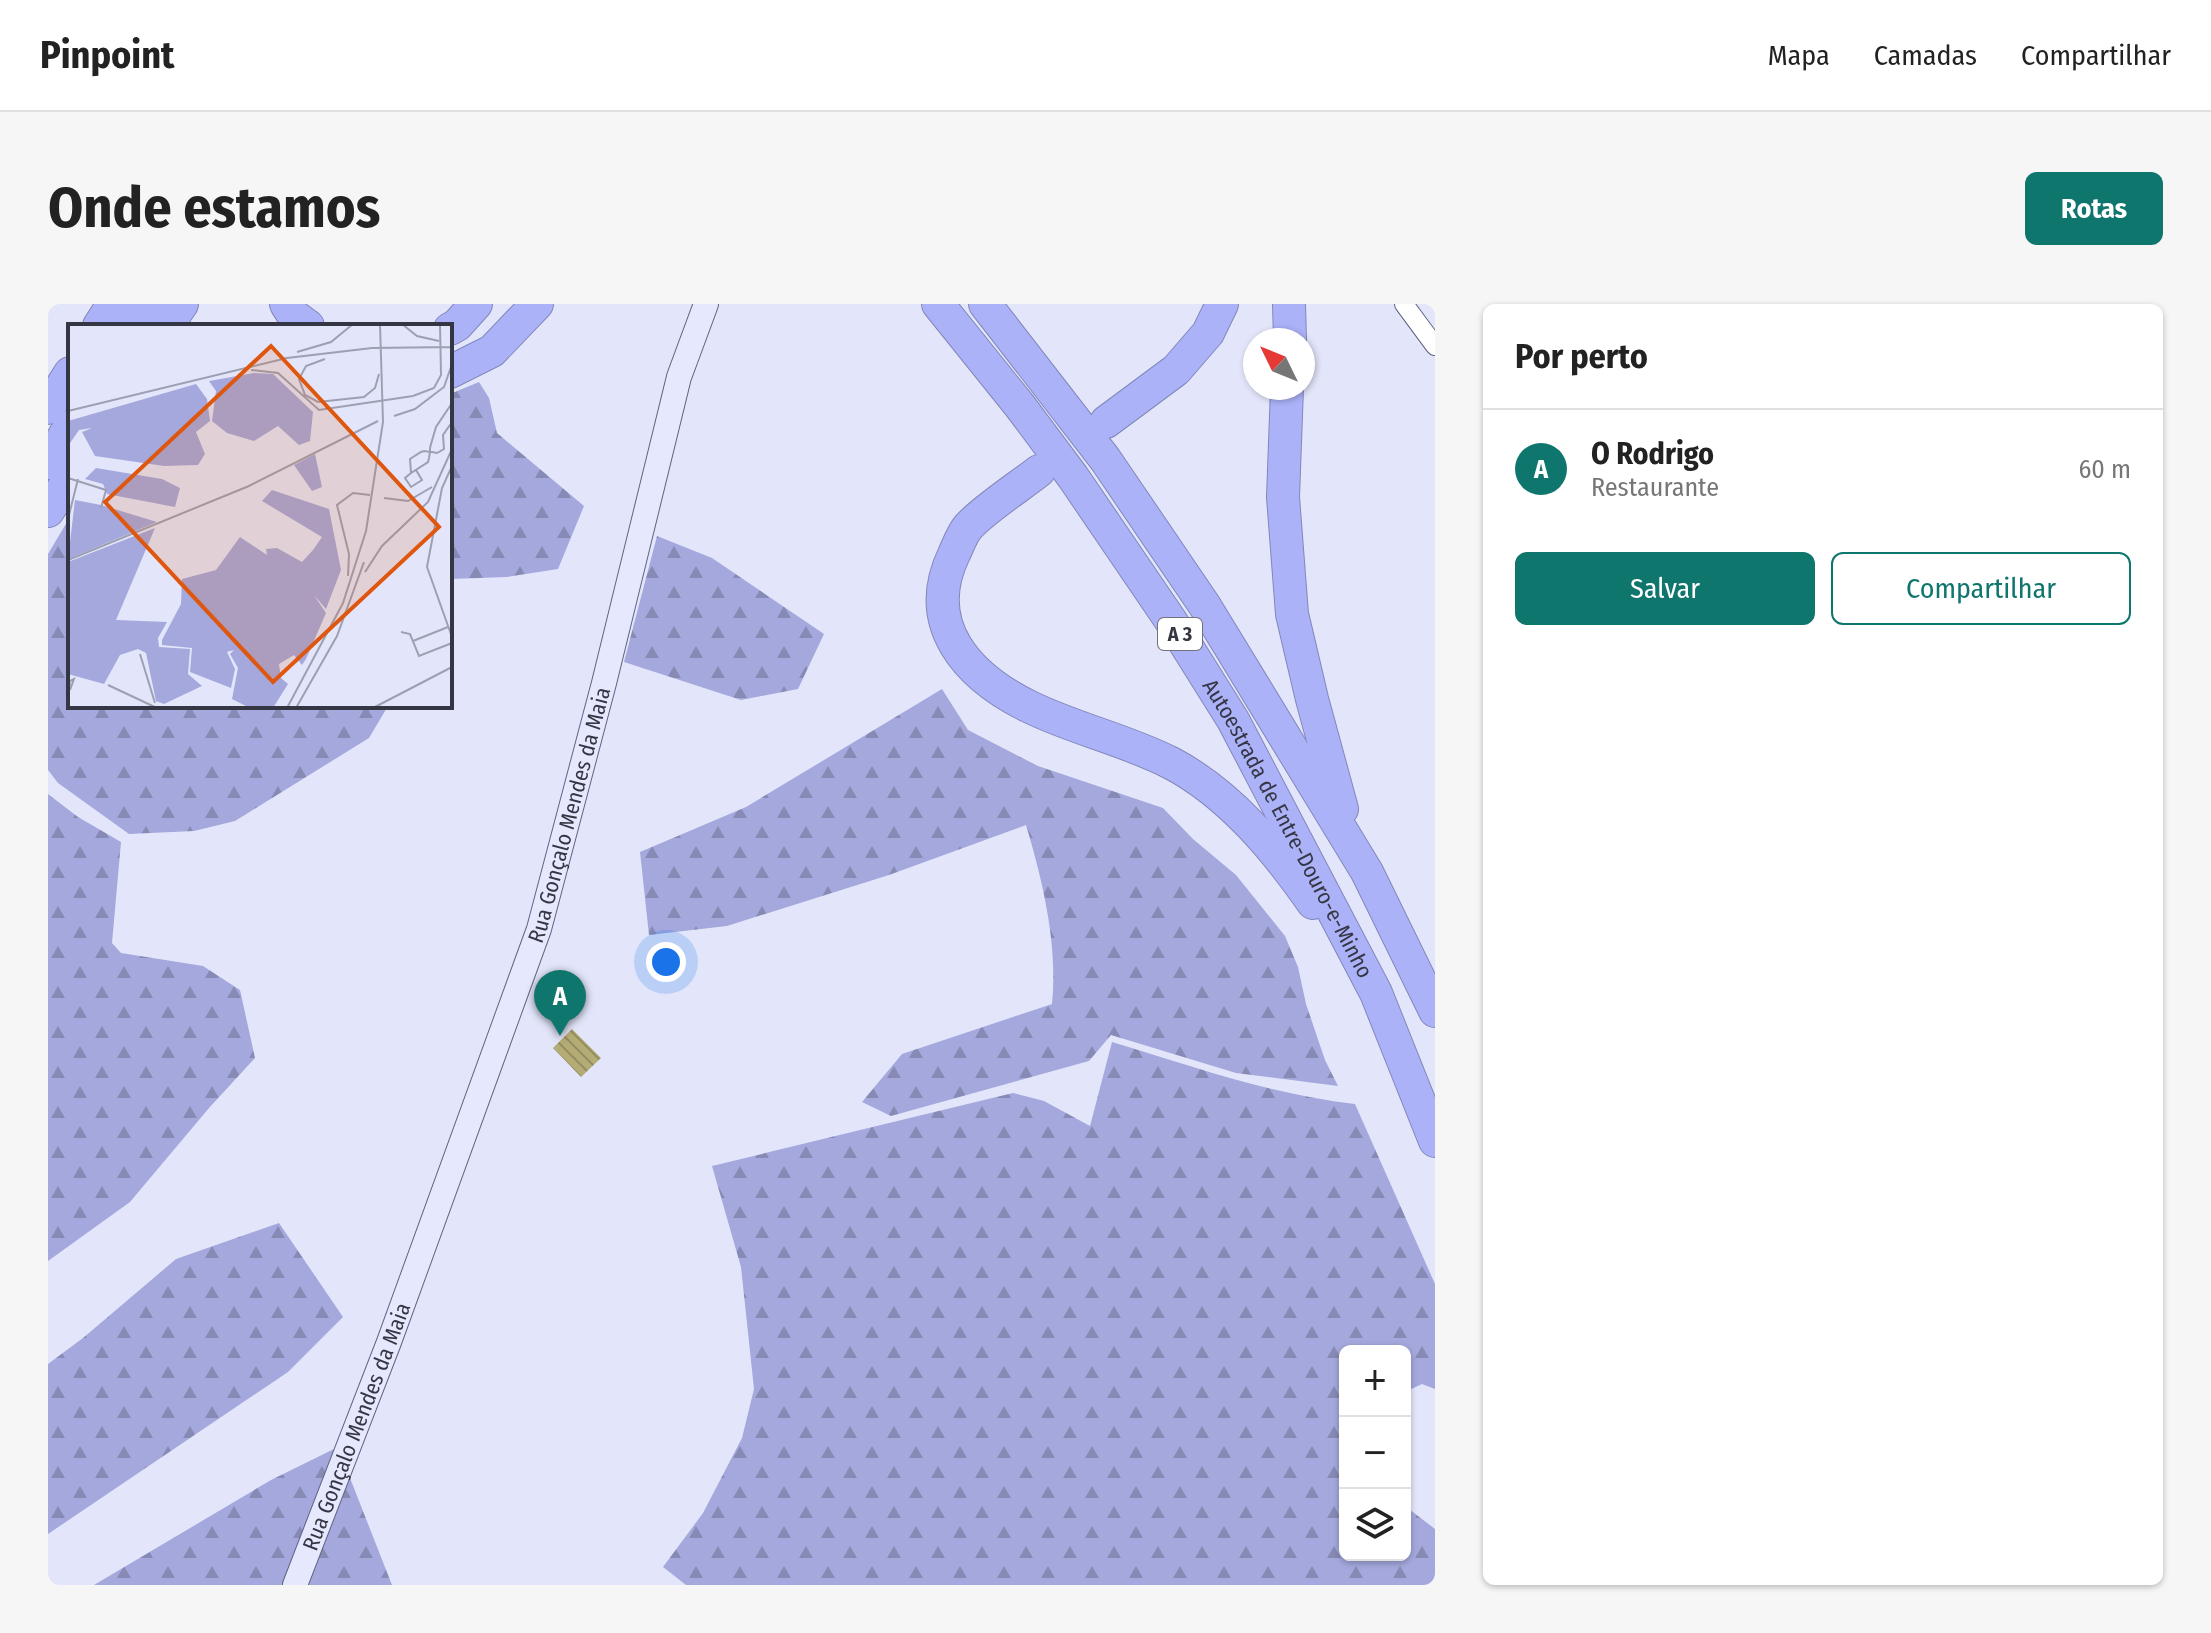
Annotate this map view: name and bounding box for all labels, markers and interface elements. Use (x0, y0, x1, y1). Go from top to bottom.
text: Pinpoint (40, 32, 174, 78)
text: Mapa (1768, 39, 1830, 72)
text: Camadas (1874, 39, 1977, 72)
text: Compartilhar (2021, 39, 2171, 72)
button: Rotas (2025, 172, 2163, 245)
text: Onde estamos (48, 175, 380, 242)
inset map (68, 324, 452, 708)
north arrow (1243, 328, 1315, 400)
text: Por perto (1515, 336, 1648, 377)
text: O Rodrigo (1591, 436, 1714, 472)
text: A (1534, 454, 1548, 485)
text: 60 m (2078, 454, 2131, 485)
text: Restaurante (1591, 472, 1719, 503)
button: Salvar (1515, 552, 1815, 625)
button: Compartilhar (1831, 552, 2131, 625)
road number: A 3 (1158, 618, 1202, 650)
street label: Autoestrada de Entre-Douro-e-Minho (1197, 674, 1379, 983)
street label: Rua Gonçalo Mendes da Maia (522, 684, 616, 947)
your location (646, 942, 686, 982)
pin: A (534, 970, 586, 1036)
street label: Rua Gonçalo Mendes da Maia (297, 1299, 416, 1554)
map controls (1339, 1345, 1411, 1561)
button: + (1339, 1345, 1411, 1417)
button: − (1339, 1417, 1411, 1489)
button: layers (1339, 1489, 1411, 1561)

